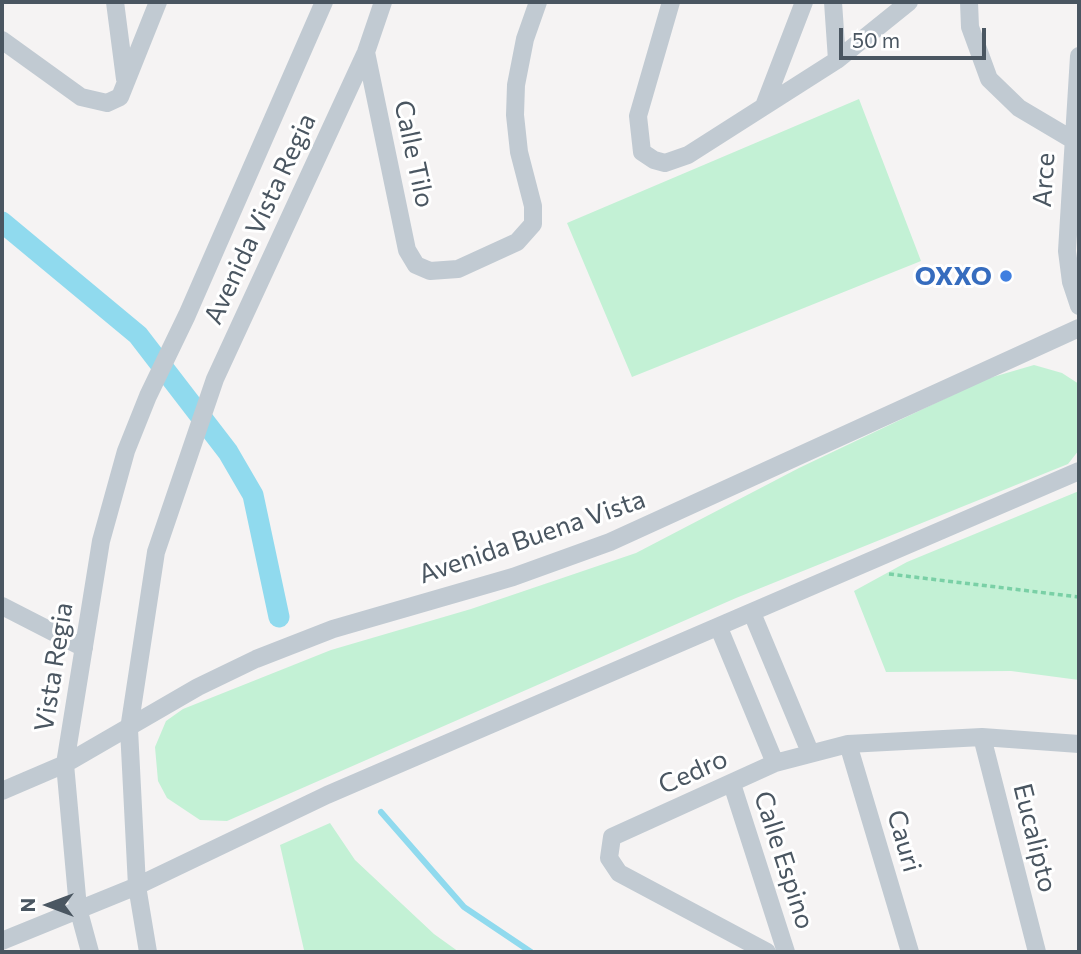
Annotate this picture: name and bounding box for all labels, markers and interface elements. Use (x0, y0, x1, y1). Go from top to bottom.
scale bar (843, 14, 990, 58)
text: 50 m (852, 27, 900, 52)
street label: Calle Tilo (387, 98, 441, 210)
street label: Avenida Vista Regia (197, 109, 323, 329)
street label: Arce (1027, 152, 1061, 208)
place label: OXXO (915, 260, 992, 292)
marker: OXXO (998, 268, 1014, 284)
street label: Avenida Buena Vista (415, 484, 649, 590)
street label: Vista Regia (28, 600, 80, 734)
street label: Cedro (654, 743, 732, 801)
street label: Eucalipto (1006, 780, 1064, 896)
street label: Calle Espino (747, 787, 821, 933)
street label: Cauri (880, 806, 928, 876)
north arrow (14, 870, 84, 940)
text: N (16, 898, 39, 912)

